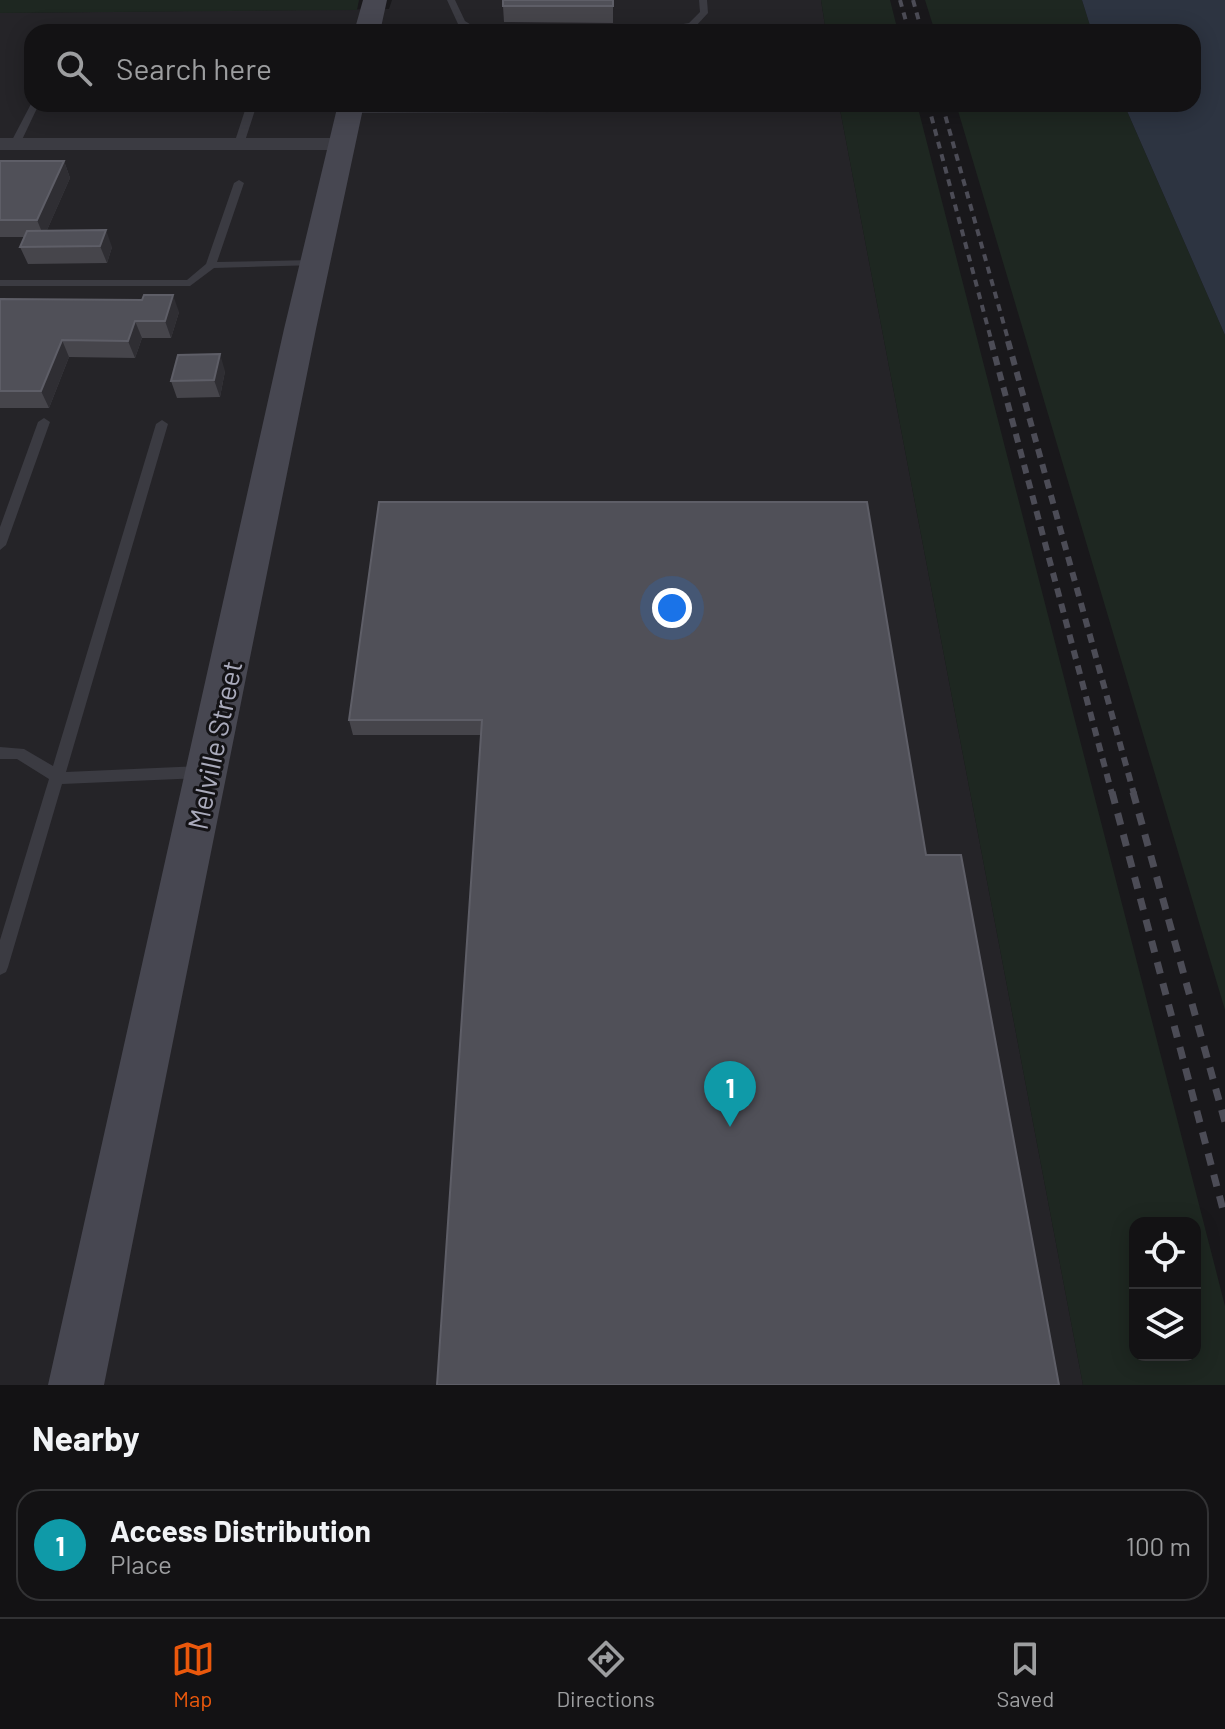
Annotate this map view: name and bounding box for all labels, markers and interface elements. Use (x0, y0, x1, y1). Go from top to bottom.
search box (24, 24, 1201, 112)
icon: search (52, 46, 96, 90)
text: Search here (116, 50, 272, 86)
your location (652, 588, 692, 628)
street label: Melville Street (180, 658, 248, 832)
pin: 1 (704, 1061, 756, 1127)
map controls (1129, 1217, 1201, 1361)
button: locate (1129, 1217, 1201, 1289)
button: layers (1129, 1289, 1201, 1361)
text: Nearby (32, 1417, 140, 1458)
text: Access Distribution (110, 1512, 371, 1548)
text: 1 (55, 1530, 65, 1561)
text: 100 m (1126, 1530, 1191, 1561)
text: Place (110, 1548, 172, 1579)
tab: Map (171, 1637, 215, 1711)
tab: Directions (556, 1637, 655, 1711)
tab: Saved (996, 1637, 1054, 1711)

